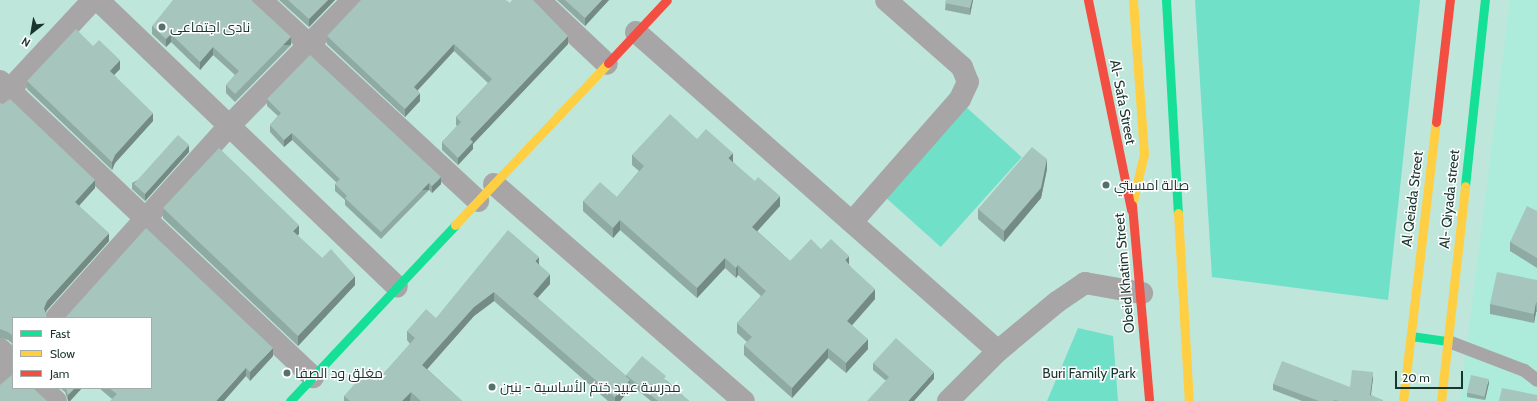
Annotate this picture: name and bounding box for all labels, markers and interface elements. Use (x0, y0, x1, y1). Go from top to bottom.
north arrow (12, 12, 52, 52)
place label: نادى اجتماعى (170, 19, 250, 35)
marker: نادى اجتماعى (157, 22, 167, 32)
text: N (19, 34, 33, 50)
street label: Al- Safa Street (1107, 58, 1139, 146)
street label: Al- Qiyada street (1435, 149, 1463, 249)
street label: Al Qeiada Street (1398, 150, 1426, 248)
place label: صالة امسيتي (1114, 177, 1189, 193)
marker: صالة امسيتي (1101, 180, 1111, 190)
street label: Obeid Khatim Street (1110, 212, 1138, 334)
legend (12, 317, 152, 389)
text: Fast (50, 326, 70, 341)
text: Slow (50, 346, 75, 361)
scale bar (1397, 363, 1465, 389)
place label: مغلق ود الصفا (295, 365, 383, 381)
park label: Buri Family Park (1042, 365, 1136, 381)
text: Jam (50, 366, 69, 381)
marker: مغلق ود الصفا (282, 368, 292, 378)
text: 20 m (1402, 370, 1430, 385)
place label: مدرسة عبيد ختم الأساسية - بنين (500, 379, 681, 395)
marker: مدرسة عبيد ختم الأساسية - بنين (487, 382, 497, 392)

